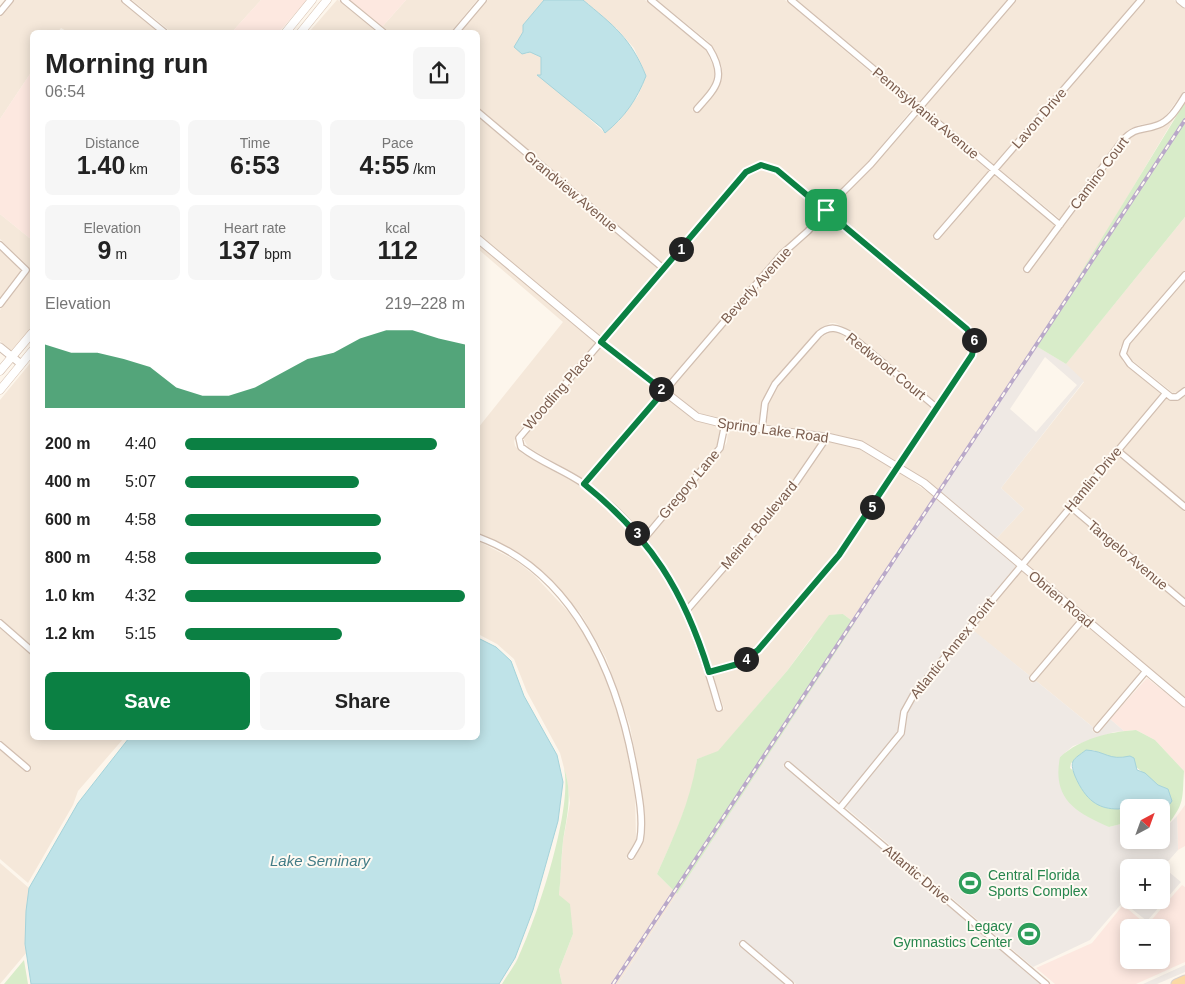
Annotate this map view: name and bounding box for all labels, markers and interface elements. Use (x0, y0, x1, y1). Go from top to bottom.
button: share (413, 47, 465, 99)
text: Morning run (45, 48, 208, 79)
street label: Pennsylvania Avenue (870, 64, 982, 162)
text: 06:54 (45, 83, 85, 100)
street label: Lavon Drive (1008, 84, 1070, 151)
street label: Camino Court (1067, 134, 1131, 212)
text: Distance (85, 135, 140, 151)
text: Time (240, 135, 270, 151)
text: Pace (382, 135, 414, 151)
street label: Grandview Avenue (521, 147, 621, 235)
text: 1.40 (77, 151, 125, 179)
text: 6:53 (230, 151, 280, 179)
text: 4:55 (359, 151, 409, 179)
text: km (125, 161, 148, 177)
text: /km (409, 161, 436, 177)
pin (805, 189, 847, 231)
icon: arrive (812, 196, 840, 224)
text: Elevation (84, 220, 141, 236)
text: Heart rate (224, 220, 286, 236)
text: kcal (385, 220, 410, 236)
text: 9 (98, 236, 112, 264)
text: 137 (219, 236, 260, 264)
text: 112 (377, 236, 418, 264)
pin: 1 (668, 236, 694, 262)
text: 1 (678, 241, 685, 257)
street label: Beverly Avenue (718, 243, 795, 326)
text: m (112, 246, 127, 262)
text: bpm (260, 246, 291, 262)
text: Elevation (45, 295, 111, 312)
text: 219–228 m (385, 295, 465, 312)
pin: 6 (962, 328, 986, 352)
street label: Redwood Court (843, 329, 929, 403)
text: 6 (971, 332, 978, 348)
street label: Woodling Place (520, 349, 596, 433)
pin: 2 (648, 376, 674, 402)
text: 2 (658, 381, 665, 397)
street label: Spring Lake Road (716, 414, 830, 446)
text: 200 m (45, 435, 90, 452)
text: 4:40 (125, 435, 156, 452)
street label: Hamlin Drive (1061, 443, 1125, 515)
street label: Gregory Lane (655, 446, 723, 522)
text: 400 m (45, 473, 90, 490)
text: 5:07 (125, 473, 156, 490)
street label: Meiner Boulevard (718, 478, 800, 572)
pin: 5 (860, 494, 884, 520)
text: 5 (869, 499, 876, 515)
text: 600 m (45, 511, 90, 528)
text: 4:58 (125, 511, 156, 528)
street label: Tangelo Avenue (1085, 517, 1171, 593)
pin: 3 (624, 520, 650, 546)
text: 3 (634, 525, 641, 541)
text: 800 m (45, 549, 90, 566)
text: 4:58 (125, 549, 156, 566)
street label: Obrien Road (1025, 567, 1097, 631)
text: 1.0 km (45, 587, 95, 604)
text: 4:32 (125, 587, 156, 604)
street label: Atlantic Annex Point (907, 594, 997, 701)
text: 1.2 km (45, 625, 95, 642)
text: 5:15 (125, 625, 156, 642)
pin: 4 (734, 646, 758, 672)
text: 4 (743, 651, 750, 667)
button: Save (45, 672, 250, 730)
button: Share (260, 672, 465, 730)
north arrow (1120, 799, 1170, 849)
map controls (1120, 799, 1170, 969)
street label: Atlantic Drive (880, 841, 954, 907)
water label: Lake Seminary (270, 852, 372, 869)
button: + (1120, 859, 1170, 909)
place label: Central Florida Sports Complex (988, 867, 1088, 899)
sports icon: Central Florida Sports Complex (957, 870, 983, 896)
place label: Legacy Gymnastics Center (893, 918, 1012, 950)
button: − (1120, 919, 1170, 969)
sports icon: Legacy Gymnastics Center (1016, 921, 1042, 947)

